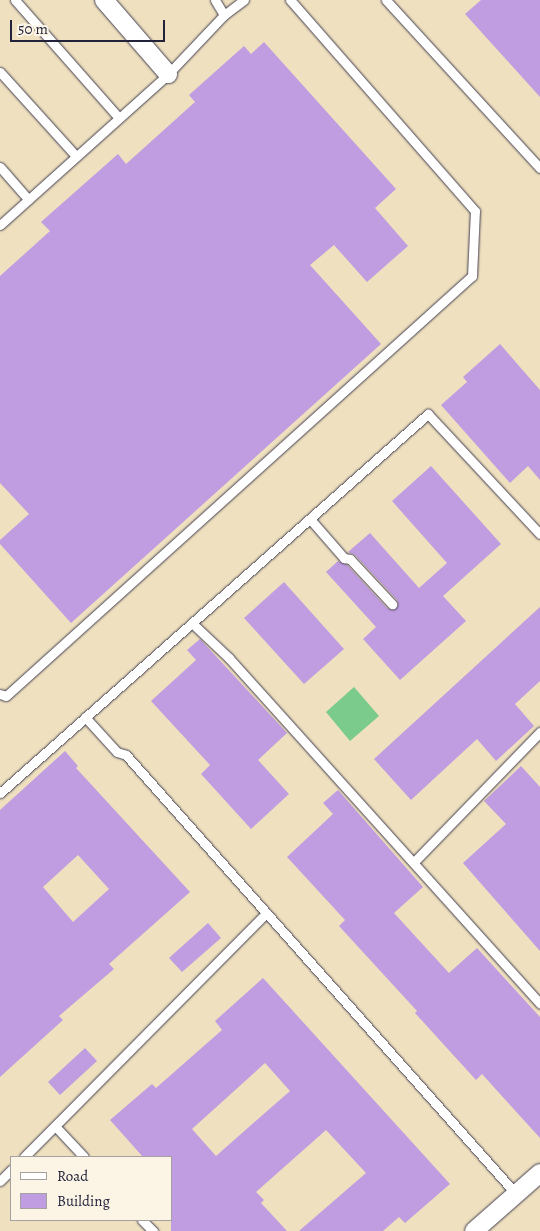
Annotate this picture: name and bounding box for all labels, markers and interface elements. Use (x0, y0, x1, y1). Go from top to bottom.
scale bar (12, 10, 168, 42)
text: 50 m (18, 19, 48, 39)
legend (10, 1156, 172, 1221)
text: Road (57, 1166, 88, 1186)
text: Building (57, 1191, 110, 1211)

